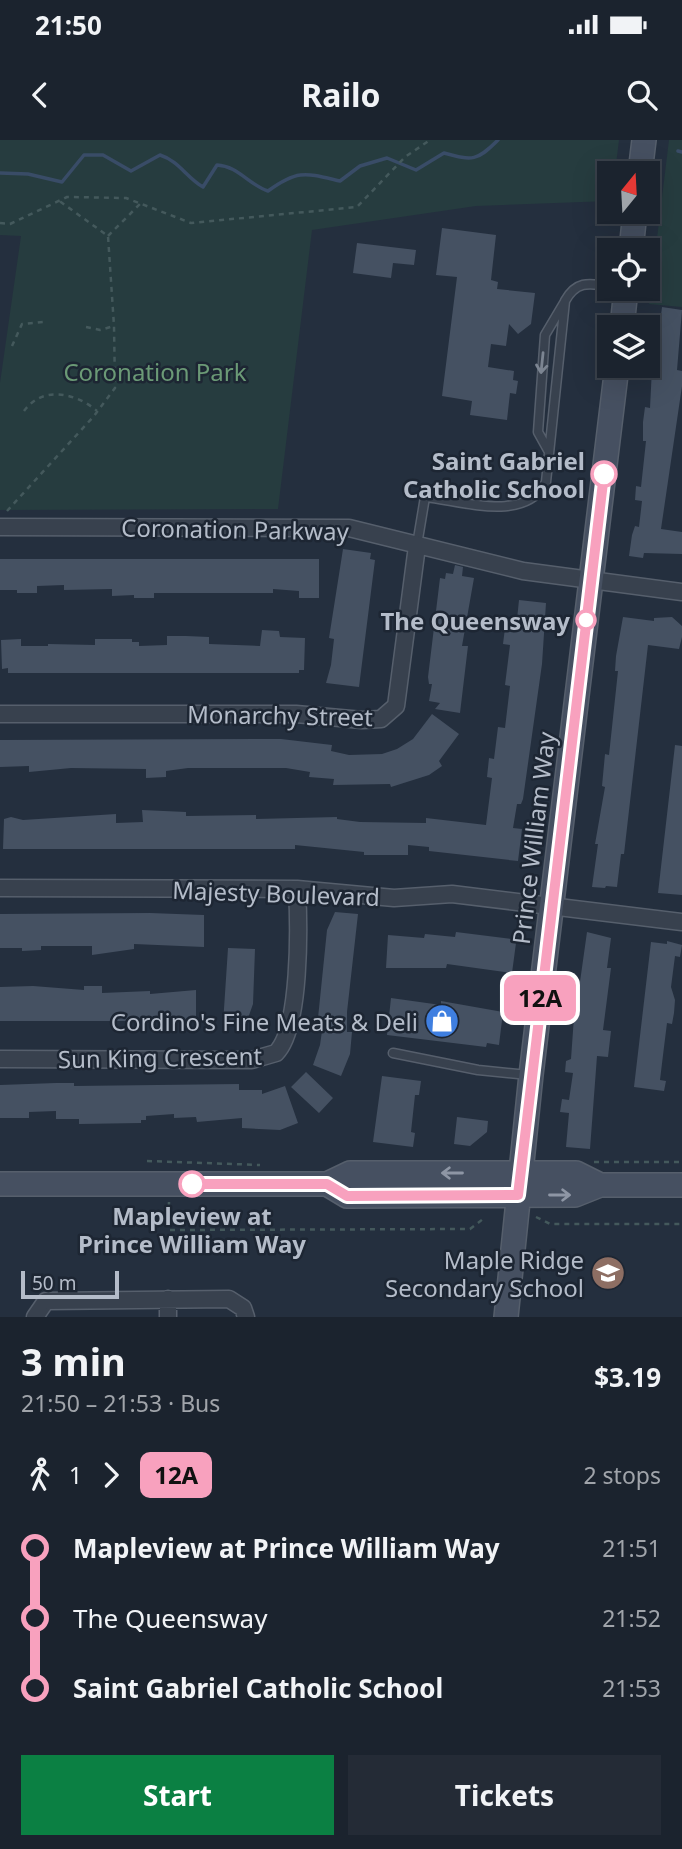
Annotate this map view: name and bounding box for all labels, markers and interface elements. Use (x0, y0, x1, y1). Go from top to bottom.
text: 21:50 (35, 7, 102, 43)
text: Railo (301, 73, 381, 116)
icon: back (21, 76, 59, 114)
icon: search (623, 76, 661, 114)
north arrow (597, 161, 660, 224)
map controls (597, 161, 660, 378)
button: locate (597, 238, 660, 301)
button: layers (597, 315, 660, 378)
one-way arrow (535, 351, 548, 374)
park label: Coronation Park (63, 355, 247, 388)
place label: Saint Gabriel Catholic School (403, 444, 585, 505)
marker: Saint Gabriel Catholic School (591, 461, 617, 487)
street label: Coronation Parkway (121, 511, 350, 547)
place label: The Queensway (380, 604, 570, 637)
marker: The Queensway (576, 610, 596, 630)
street label: Monarchy Street (187, 697, 374, 733)
street label: Prince William Way (504, 729, 562, 946)
street label: Majesty Boulevard (172, 873, 380, 913)
line badge: 12A (500, 975, 580, 1021)
text: 12A (518, 981, 562, 1014)
shop icon: Cordino's Fine Meats & Deli (423, 1002, 461, 1040)
place label: Cordino's Fine Meats & Deli (111, 1005, 418, 1038)
street label: Sun King Crescent (58, 1039, 263, 1075)
one-way arrow (441, 1166, 464, 1180)
marker: Mapleview at Prince William Way (179, 1171, 205, 1197)
one-way arrow (549, 1188, 572, 1202)
place label: Mapleview at Prince William Way (78, 1199, 306, 1260)
place label: Maple Ridge Secondary School (385, 1243, 584, 1304)
school or university icon: Maple Ridge Secondary School (589, 1254, 627, 1292)
scale bar (21, 1268, 119, 1300)
text: 50 m (32, 1270, 76, 1296)
text: 3 min (21, 1335, 126, 1387)
text: $3.19 (594, 1359, 661, 1395)
text: 21:50 – 21:53 · Bus (21, 1387, 220, 1419)
icon: walk (21, 1456, 59, 1494)
icon: forward (92, 1456, 130, 1494)
text: 12A (154, 1458, 198, 1491)
text: 1 (69, 1459, 82, 1491)
text: 2 stops (583, 1459, 661, 1491)
text: Mapleview at Prince William Way (73, 1530, 500, 1566)
text: 21:51 (602, 1532, 661, 1564)
text: The Queensway (73, 1600, 267, 1636)
text: 21:52 (602, 1602, 661, 1634)
text: Saint Gabriel Catholic School (73, 1670, 443, 1706)
text: 21:53 (602, 1672, 661, 1704)
button: Start (21, 1755, 334, 1835)
button: Tickets (348, 1755, 661, 1835)

